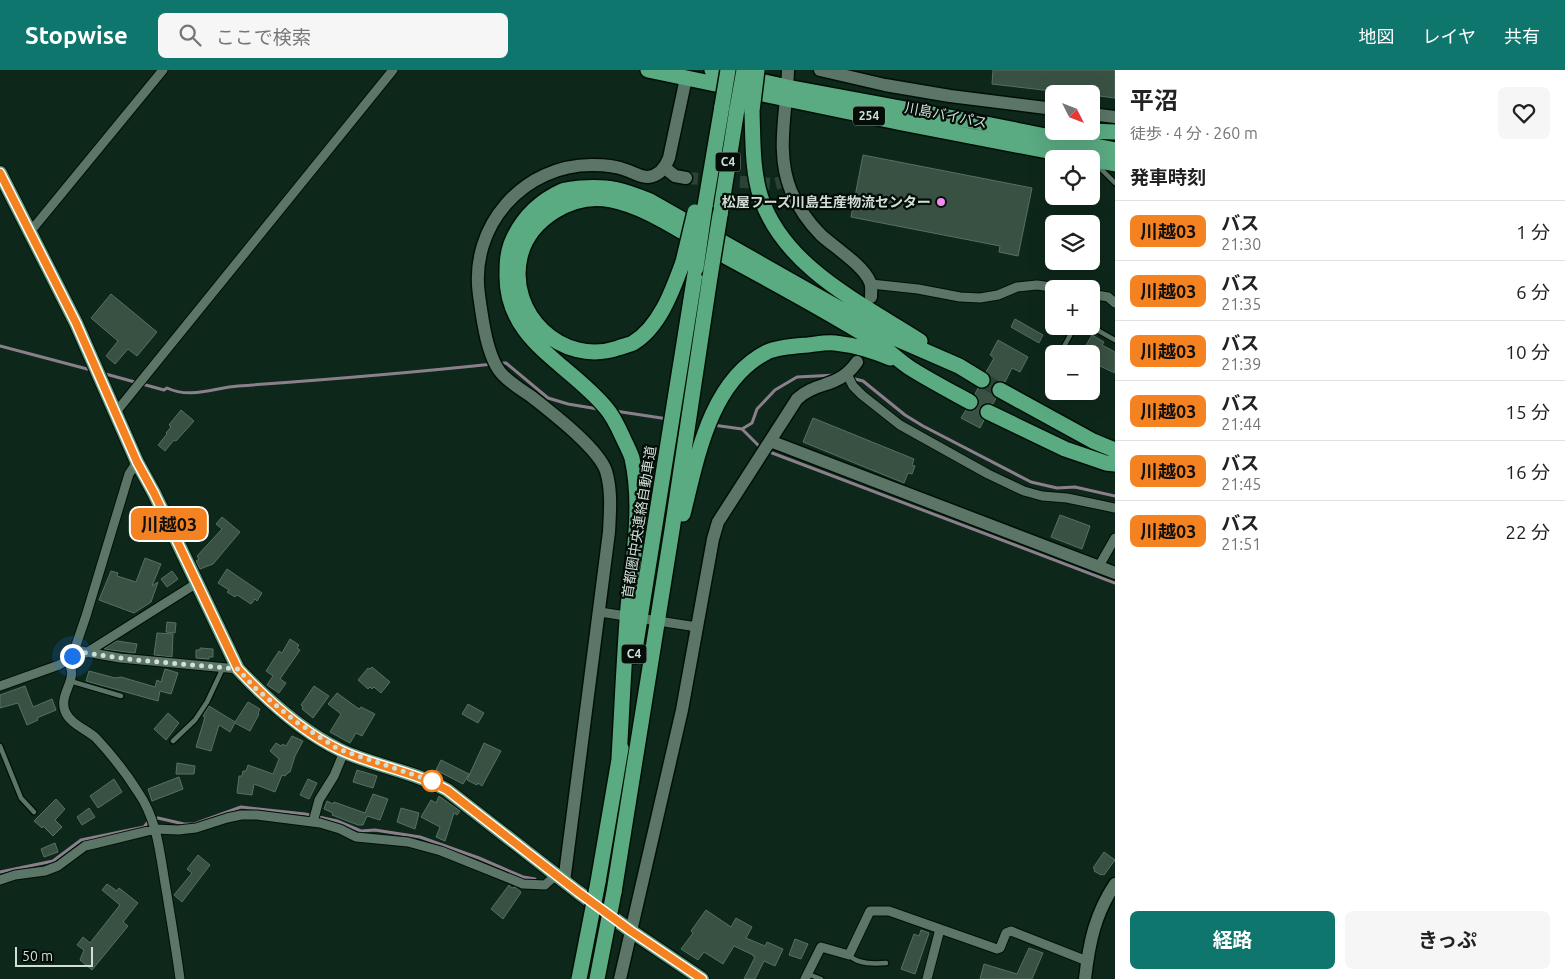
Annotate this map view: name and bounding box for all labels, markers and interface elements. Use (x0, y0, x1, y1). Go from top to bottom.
search box (158, 13, 508, 58)
icon: search (176, 21, 204, 49)
text: Stopwise (25, 22, 128, 49)
text: ここで検索 (216, 26, 311, 48)
text: 地図 (1359, 26, 1395, 46)
text: レイヤ (1423, 26, 1476, 46)
text: 共有 (1504, 26, 1540, 46)
north arrow (1045, 85, 1100, 140)
map controls (1045, 85, 1100, 400)
text: 平沼 (1130, 87, 1178, 114)
button: heart (1498, 87, 1550, 139)
street label: 川島バイパス (903, 99, 989, 131)
road number: 254 (853, 106, 885, 126)
text: 徒歩 · 4 分 · 260 m (1130, 124, 1258, 142)
button: locate (1045, 150, 1100, 205)
road number: C4 (716, 152, 740, 171)
text: 発車時刻 (1130, 166, 1206, 188)
place label: 松屋フーズ川島生産物流センター (722, 194, 931, 210)
marker: 松屋フーズ川島生産物流センター (935, 196, 947, 208)
text: バス (1221, 212, 1259, 234)
button: layers (1045, 215, 1100, 270)
text: 川越03 (1140, 221, 1196, 241)
text: 1 分 (1516, 221, 1550, 243)
text: 21:30 (1221, 235, 1261, 253)
text: バス (1221, 272, 1259, 294)
button: + (1045, 280, 1100, 335)
text: 川越03 (1140, 281, 1196, 301)
text: 6 分 (1516, 281, 1550, 303)
text: 21:35 (1221, 295, 1261, 313)
text: バス (1221, 332, 1259, 354)
text: 川越03 (1140, 341, 1196, 361)
text: 10 分 (1505, 341, 1550, 363)
button: − (1045, 345, 1100, 400)
text: 21:39 (1221, 355, 1261, 373)
text: バス (1221, 392, 1259, 414)
text: 川越03 (1140, 401, 1196, 421)
text: 15 分 (1505, 401, 1550, 423)
text: 21:44 (1221, 415, 1261, 433)
street label: 首都圏中央連絡自動車道 (619, 445, 659, 599)
text: バス (1221, 452, 1259, 474)
text: 川越03 (1140, 461, 1196, 481)
text: 16 分 (1505, 461, 1550, 483)
text: 21:45 (1221, 475, 1261, 493)
line badge: 川越03 (134, 508, 204, 540)
text: バス (1221, 512, 1259, 534)
text: 川越03 (141, 514, 197, 534)
text: 川越03 (1140, 521, 1196, 541)
text: 22 分 (1505, 521, 1550, 543)
text: 21:51 (1221, 535, 1261, 553)
your location (60, 644, 85, 669)
road number: C4 (622, 644, 646, 664)
unlabelled marker (421, 770, 443, 792)
button: 経路 (1130, 911, 1335, 969)
button: きっぷ (1345, 911, 1550, 969)
scale bar (15, 944, 92, 967)
text: 50 m (22, 948, 53, 964)

